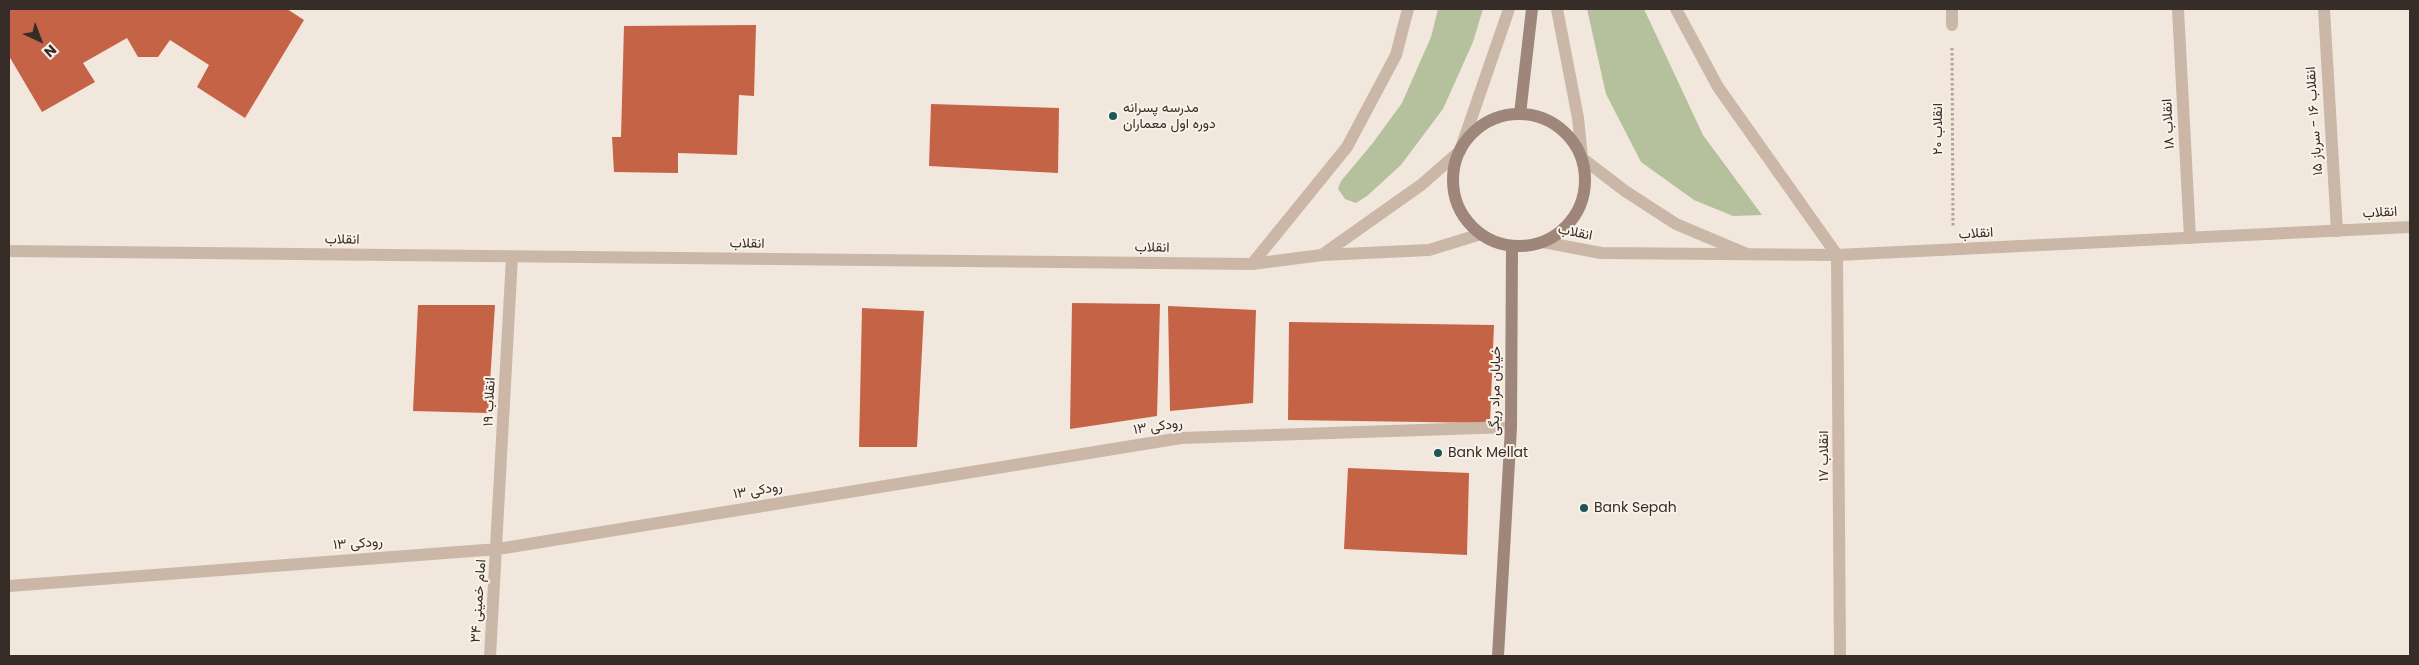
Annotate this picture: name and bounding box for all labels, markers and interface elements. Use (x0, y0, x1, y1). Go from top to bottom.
north arrow (15, 15, 65, 65)
text: N (40, 40, 61, 62)
street label: انقلاب ۱۶ - سرباز ۱۵ (2303, 66, 2327, 176)
street label: انقلاب ۱۸ (2159, 98, 2179, 150)
place label: مدرسه پسرانه دوره اول معماران (1123, 100, 1216, 132)
street label: انقلاب ۲۰ (1930, 103, 1946, 155)
marker: مدرسه پسرانه دوره اول معماران (1107, 110, 1119, 122)
street label: انقلاب (2362, 204, 2398, 222)
street label: انقلاب (1556, 221, 1594, 245)
street label: انقلاب (1958, 225, 1994, 243)
street label: انقلاب (324, 231, 360, 249)
street label: انقلاب (729, 235, 765, 253)
street label: انقلاب (1134, 239, 1170, 257)
street label: خیابان مراد ریگی (1487, 346, 1505, 436)
street label: انقلاب ۱۹ (480, 377, 500, 427)
street label: رودکی ۱۳ (1132, 415, 1184, 439)
street label: انقلاب ۱۷ (1816, 431, 1832, 481)
place label: Bank Mellat (1448, 445, 1528, 461)
marker: Bank Mellat (1432, 447, 1444, 459)
street label: رودکی ۱۳ (732, 479, 784, 503)
place label: Bank Sepah (1594, 500, 1677, 516)
marker: Bank Sepah (1578, 502, 1590, 514)
street label: رودکی ۱۳ (333, 534, 383, 554)
street label: امام خمینی ۳۴ (468, 559, 490, 643)

